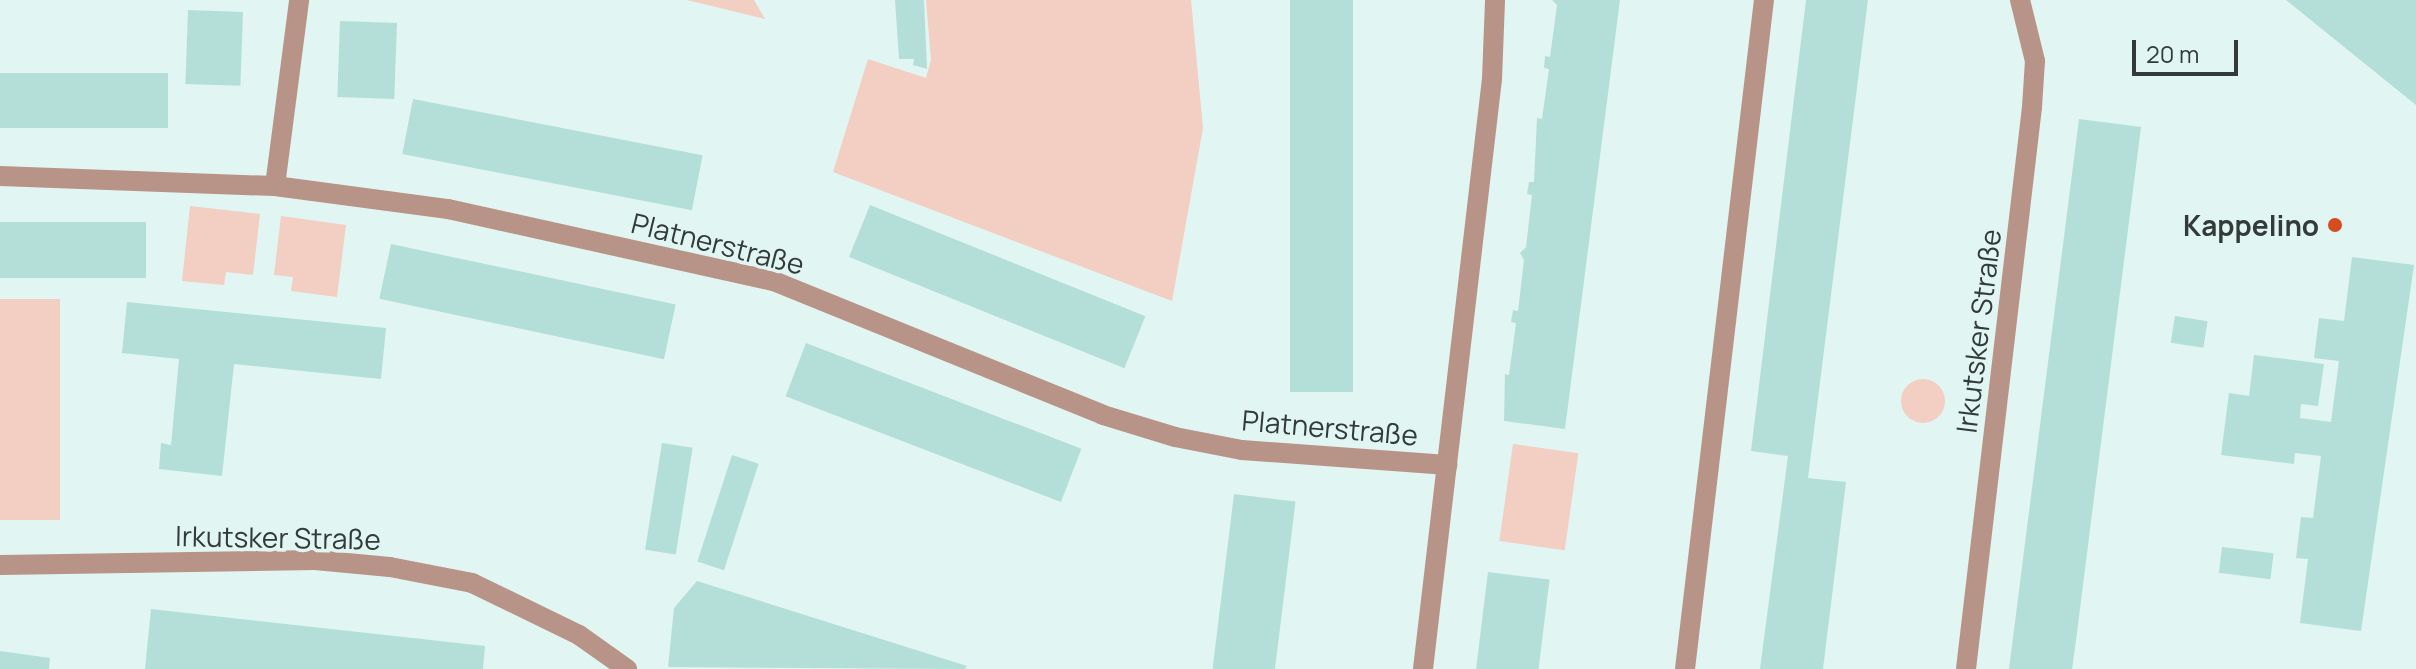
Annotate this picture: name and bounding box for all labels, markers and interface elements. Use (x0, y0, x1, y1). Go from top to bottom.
scale bar (2136, 24, 2242, 74)
text: 20 m (2146, 37, 2199, 70)
street label: Platnerstraße (628, 205, 808, 281)
place label: Kappelino (2183, 208, 2319, 242)
marker: Kappelino (2326, 216, 2344, 234)
street label: Irkutsker Straße (1949, 227, 2007, 435)
street label: Platnerstraße (1240, 403, 1420, 451)
street label: Irkutsker Straße (175, 518, 381, 556)

